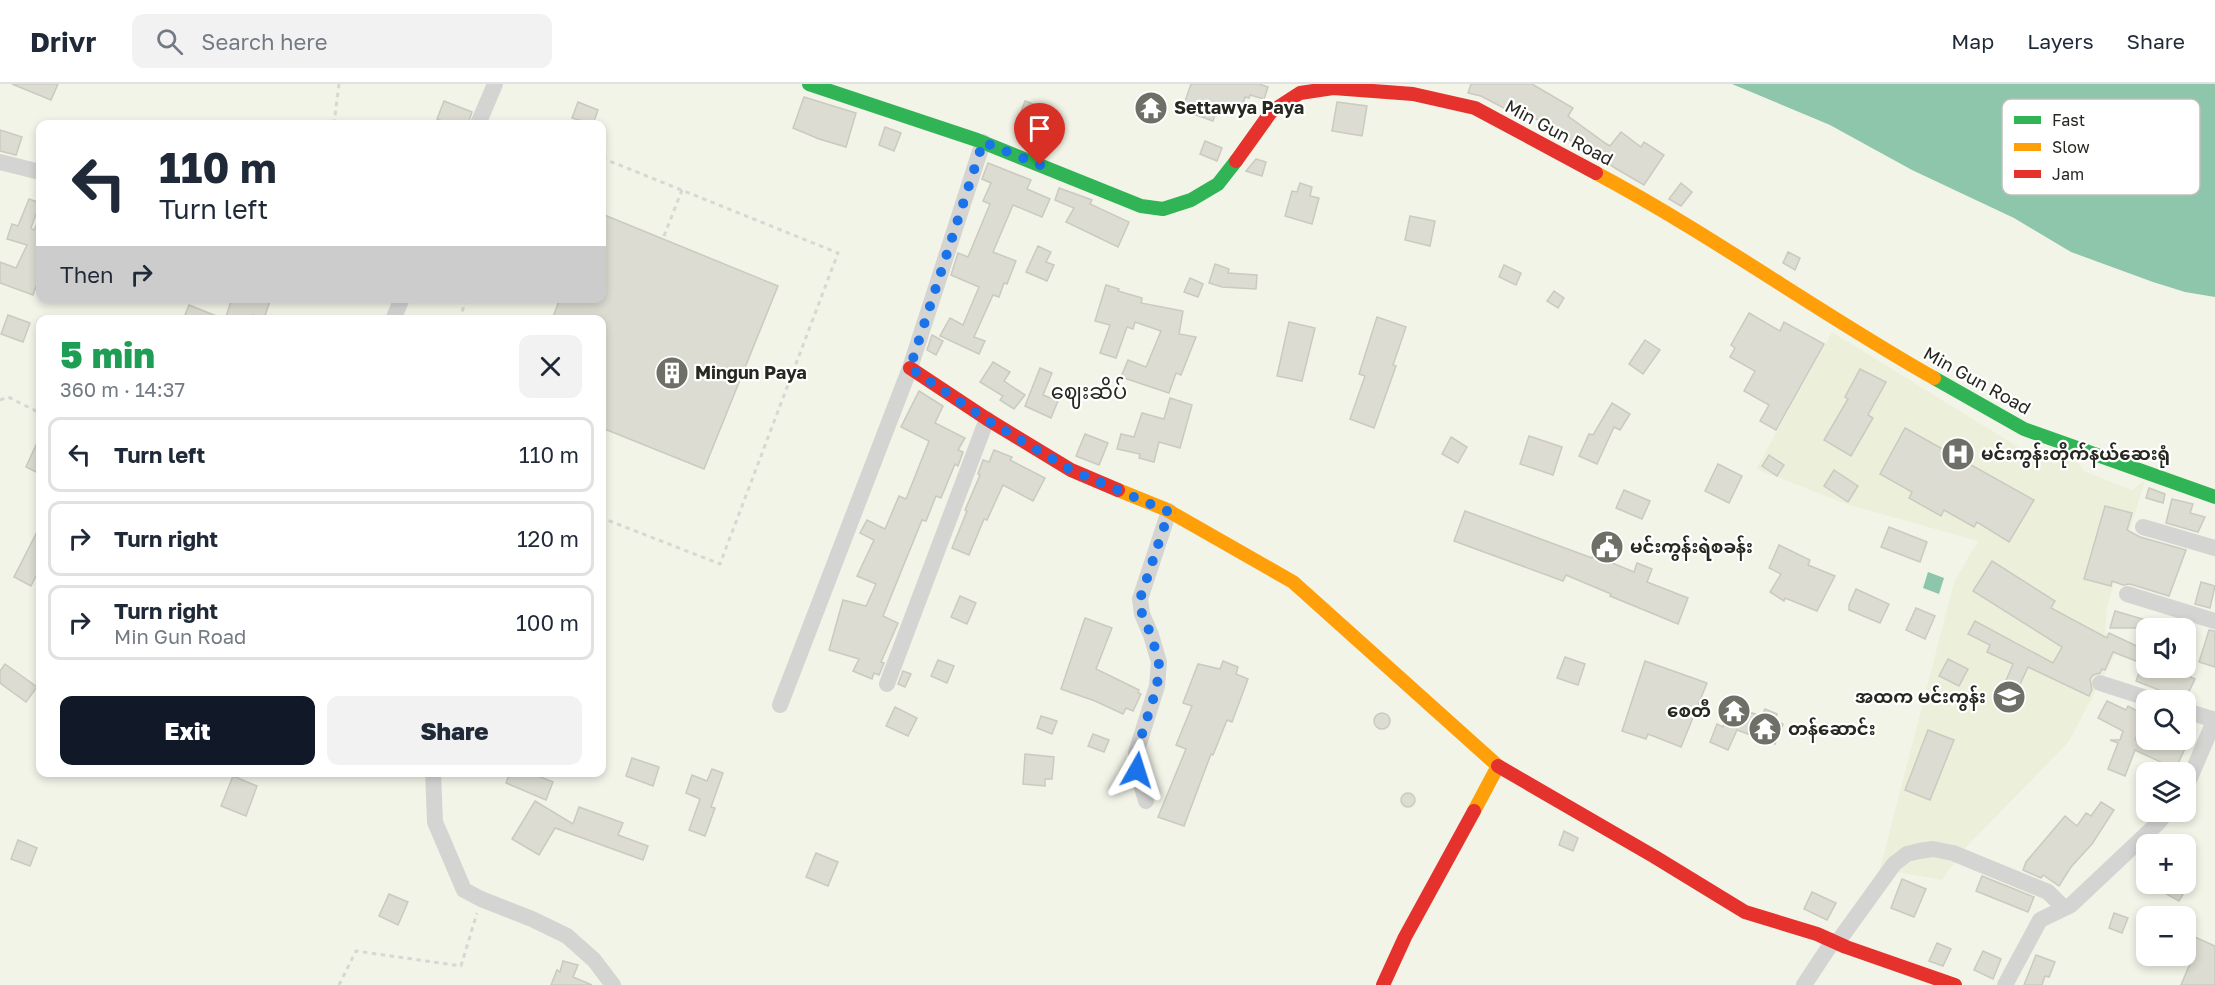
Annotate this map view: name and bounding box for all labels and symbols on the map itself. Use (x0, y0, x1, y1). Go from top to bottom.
temple icon: Settawya Paya (1133, 90, 1169, 126)
street label: Min Gun Road (1502, 94, 1617, 170)
place label: Settawya Paya (1174, 96, 1304, 118)
legend (2002, 99, 2200, 195)
pin (1014, 103, 1065, 165)
text: Fast (2052, 110, 2085, 130)
text: Slow (2052, 137, 2090, 157)
text: Jam (2052, 164, 2084, 184)
street label: Min Gun Road (1920, 342, 2035, 419)
building icon: Mingun Paya (654, 355, 690, 391)
place label: Mingun Paya (695, 361, 807, 383)
district label: ဈေးဆိပ် (1051, 376, 1127, 409)
hospital icon: မင်းကွန်းတိုက်နယ်ဆေးရုံ (1940, 436, 1976, 472)
place label: မင်းကွန်းတိုက်နယ်ဆေးရုံ (1981, 442, 2170, 468)
public building icon: မင်းကွန်းရဲစခန်း (1589, 529, 1625, 565)
place label: မင်းကွန်းရဲစခန်း (1630, 535, 1753, 561)
school or university icon: အထက မင်းကွန်း (1991, 679, 2027, 715)
place label: အထက မင်းကွန်း (1855, 685, 1986, 711)
temple icon: စေတီ (1716, 693, 1752, 729)
place label: စေတီ (1667, 699, 1711, 721)
temple icon: တန်ဆောင်း (1747, 711, 1783, 747)
place label: တန်ဆောင်း (1788, 717, 1876, 743)
position arrow (1105, 738, 1169, 802)

